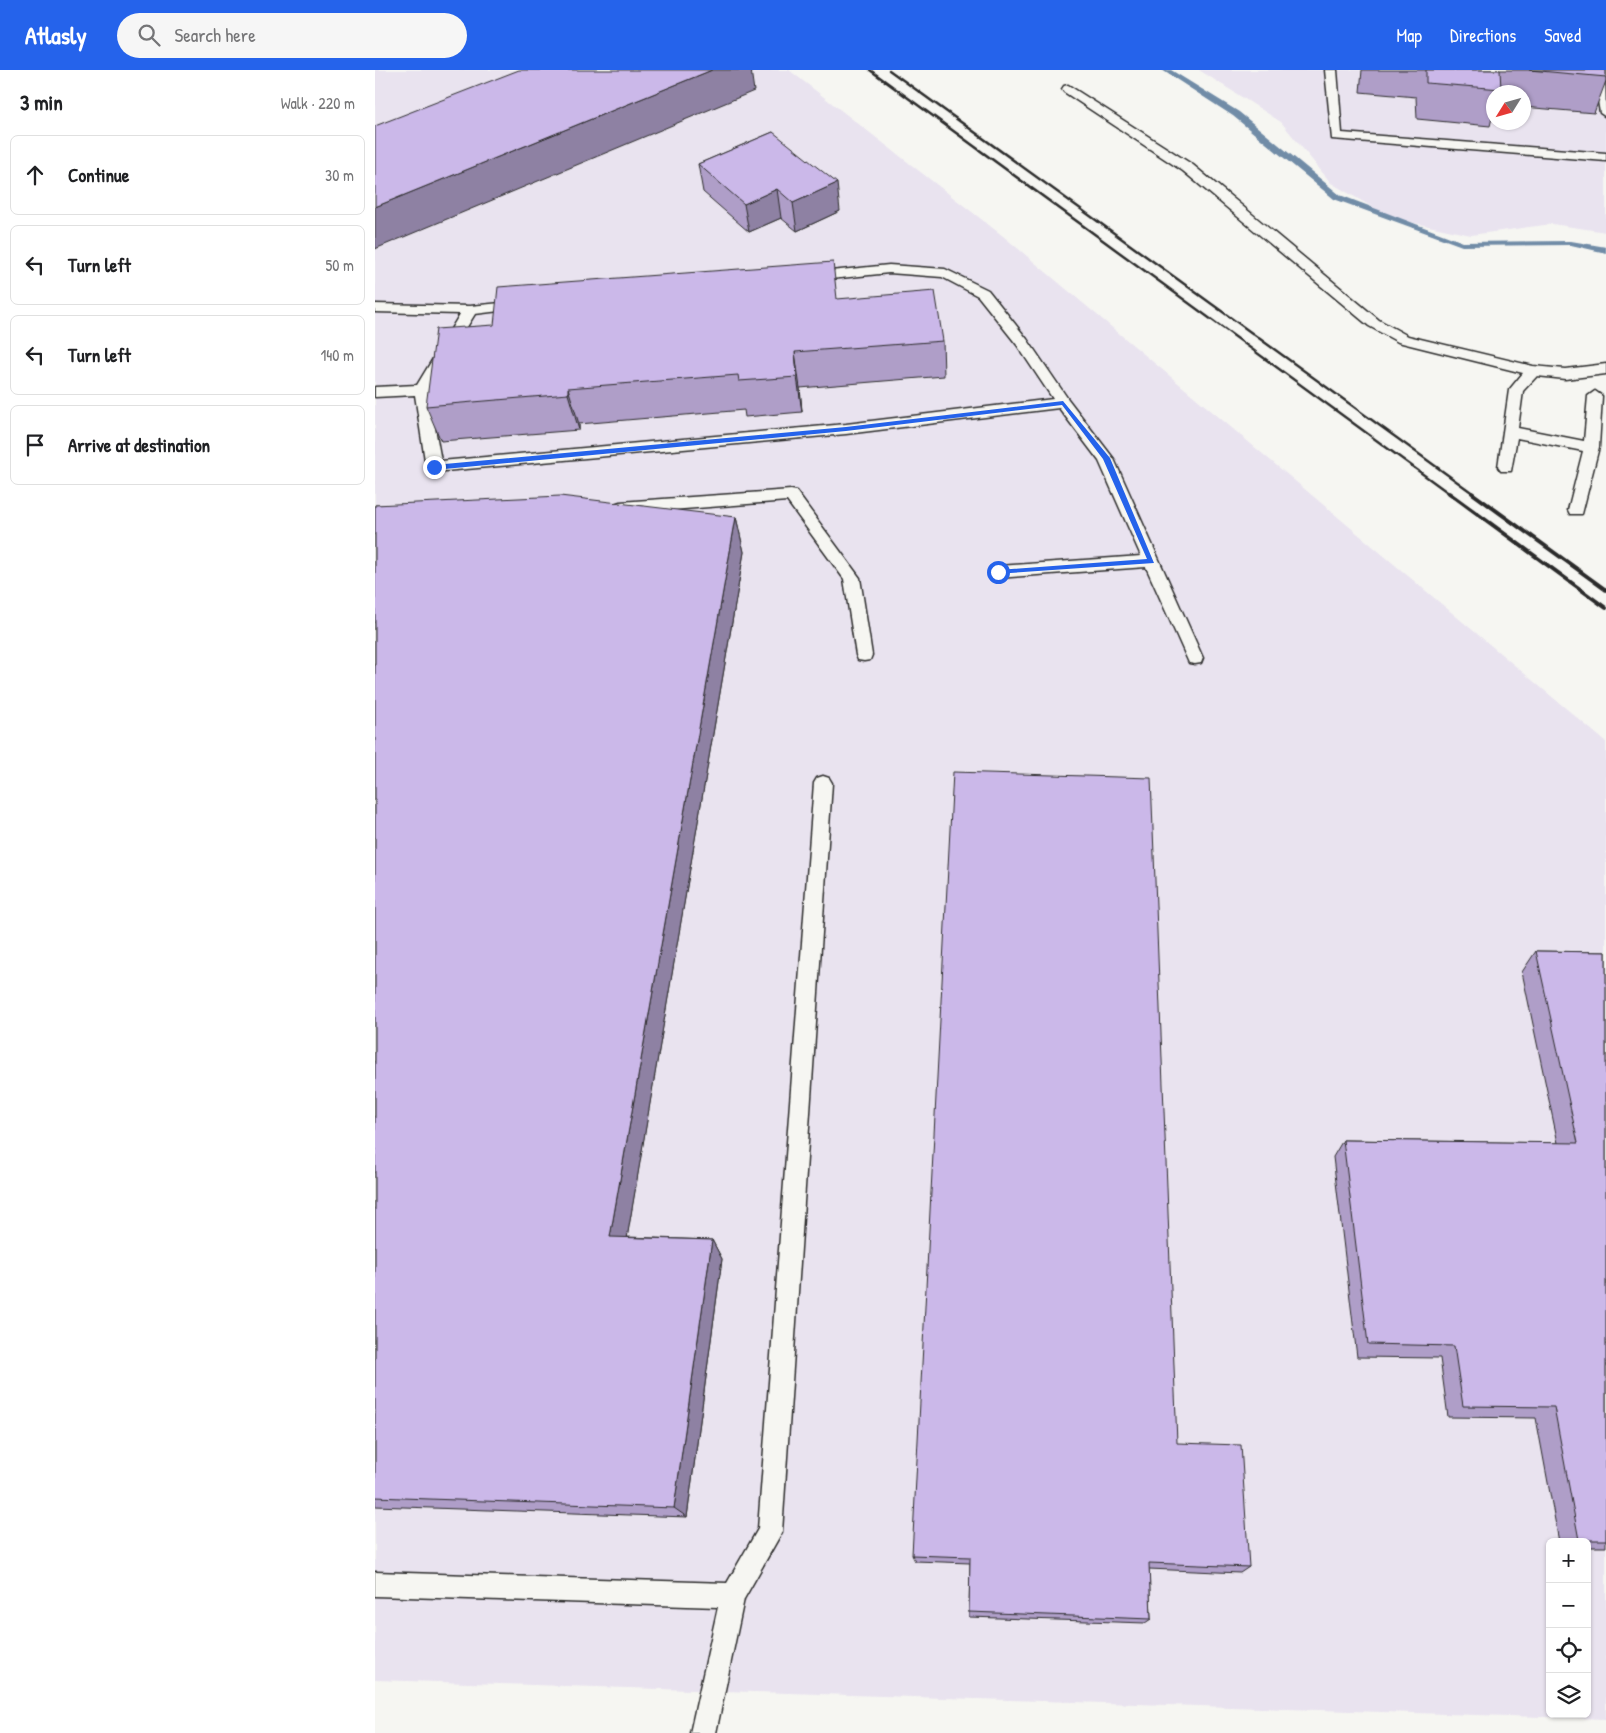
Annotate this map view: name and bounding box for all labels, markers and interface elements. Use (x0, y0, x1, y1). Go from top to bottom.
search box (117, 13, 467, 58)
text: Atlasly (25, 19, 87, 51)
icon: search (135, 21, 163, 49)
text: Search here (175, 22, 256, 48)
text: Map (1397, 23, 1422, 48)
text: Directions (1450, 23, 1516, 48)
text: Saved (1544, 23, 1581, 48)
north arrow (1486, 85, 1531, 130)
text: 3 min (20, 88, 63, 117)
text: Walk · 220 m (281, 92, 355, 114)
icon: ahead (21, 161, 49, 189)
text: Continue (68, 162, 129, 188)
text: 30 m (325, 164, 354, 186)
icon: left (21, 251, 49, 279)
text: Turn left (68, 252, 131, 278)
text: 50 m (326, 254, 354, 276)
icon: left (21, 341, 49, 369)
text: Turn left (68, 342, 131, 368)
text: 140 m (320, 344, 354, 366)
icon: arrive (21, 431, 49, 459)
text: Arrive at destination (68, 432, 210, 458)
route end (423, 456, 446, 479)
route start (987, 561, 1010, 584)
map controls (1546, 1538, 1591, 1718)
button: + (1546, 1538, 1591, 1583)
button: − (1546, 1583, 1591, 1628)
button: locate (1546, 1628, 1591, 1673)
button: layers (1546, 1673, 1591, 1718)

